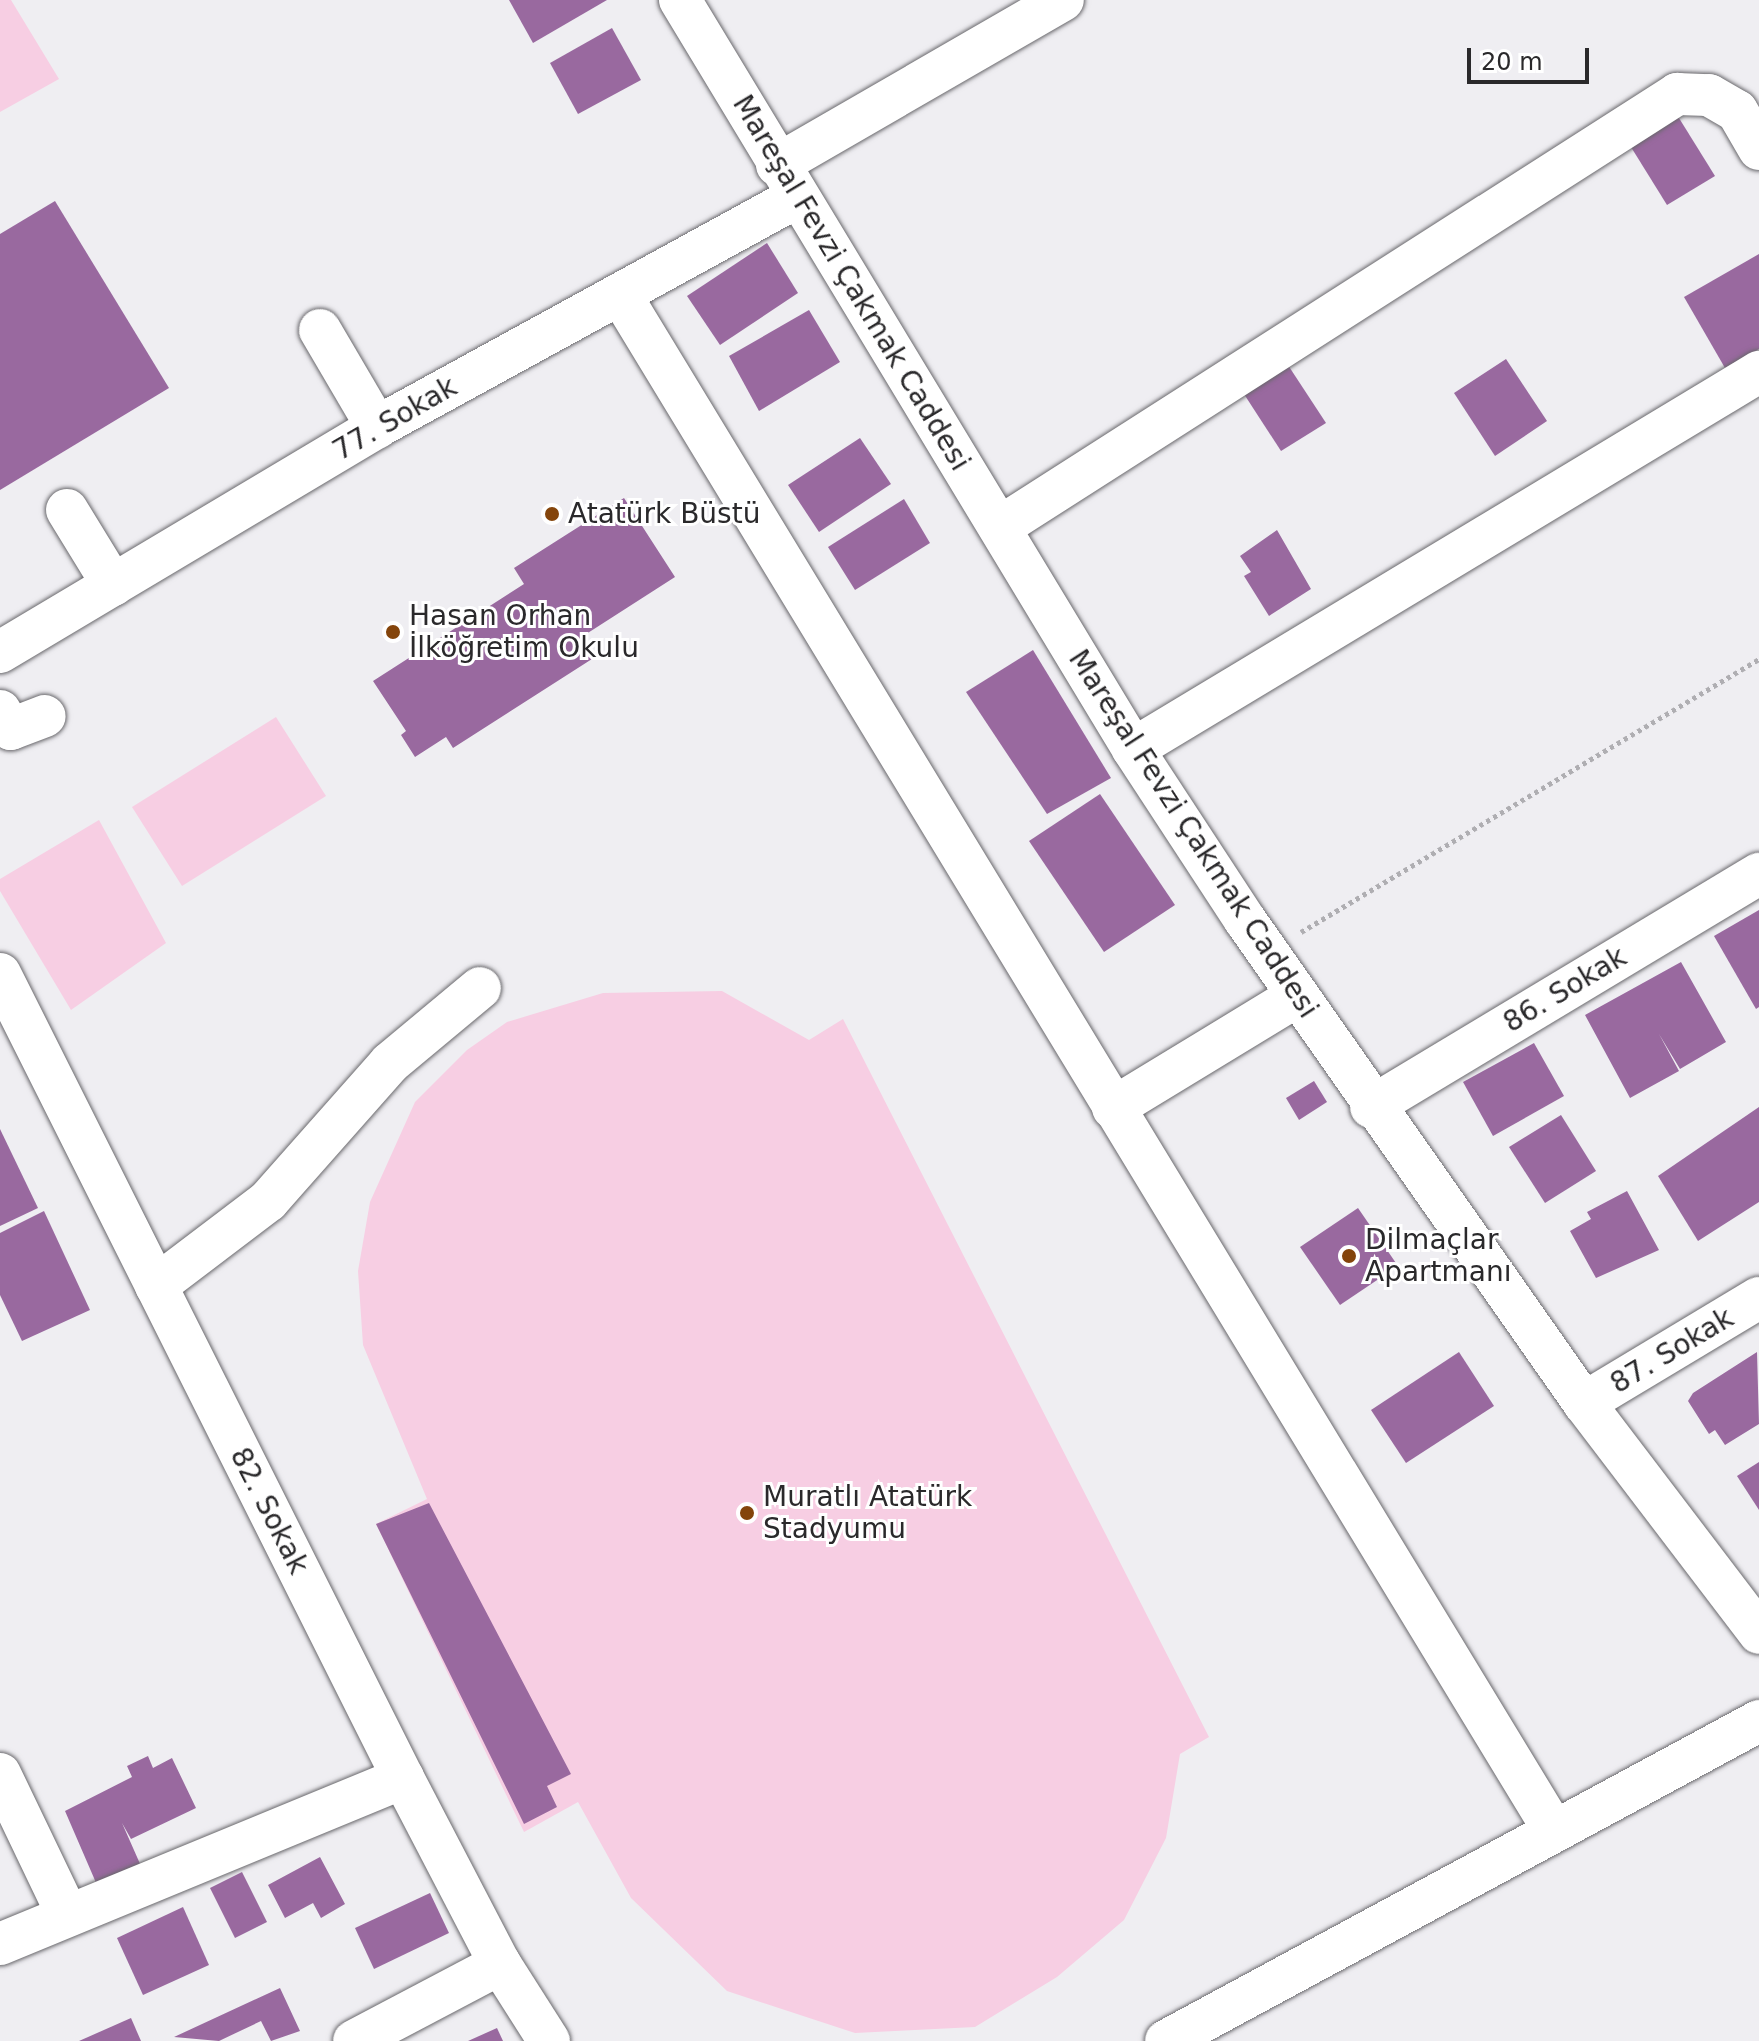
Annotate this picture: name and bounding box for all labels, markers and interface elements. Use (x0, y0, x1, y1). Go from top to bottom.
scale bar (1471, 32, 1593, 82)
text: 20 m (1481, 48, 1543, 76)
street label: Mareşal Fevzi Çakmak Caddesi (725, 89, 977, 477)
street label: 77. Sokak (327, 370, 463, 468)
place label: Atatürk Büstü (568, 497, 760, 531)
marker: Atatürk Büstü (543, 505, 561, 523)
place label: Hasan Orhan İlköğretim Okulu (409, 599, 639, 665)
marker: Hasan Orhan İlköğretim Okulu (384, 623, 402, 641)
street label: Mareşal Fevzi Çakmak Caddesi (1061, 644, 1325, 1024)
street label: 86. Sokak (1497, 940, 1633, 1040)
place label: Dilmaçlar Apartmanı (1365, 1223, 1512, 1289)
marker: Dilmaçlar Apartmanı (1340, 1247, 1358, 1265)
street label: 87. Sokak (1604, 1301, 1740, 1401)
street label: 82. Sokak (223, 1442, 315, 1580)
place label: Muratlı Atatürk Stadyumu (763, 1480, 972, 1546)
marker: Muratlı Atatürk Stadyumu (738, 1504, 756, 1522)

